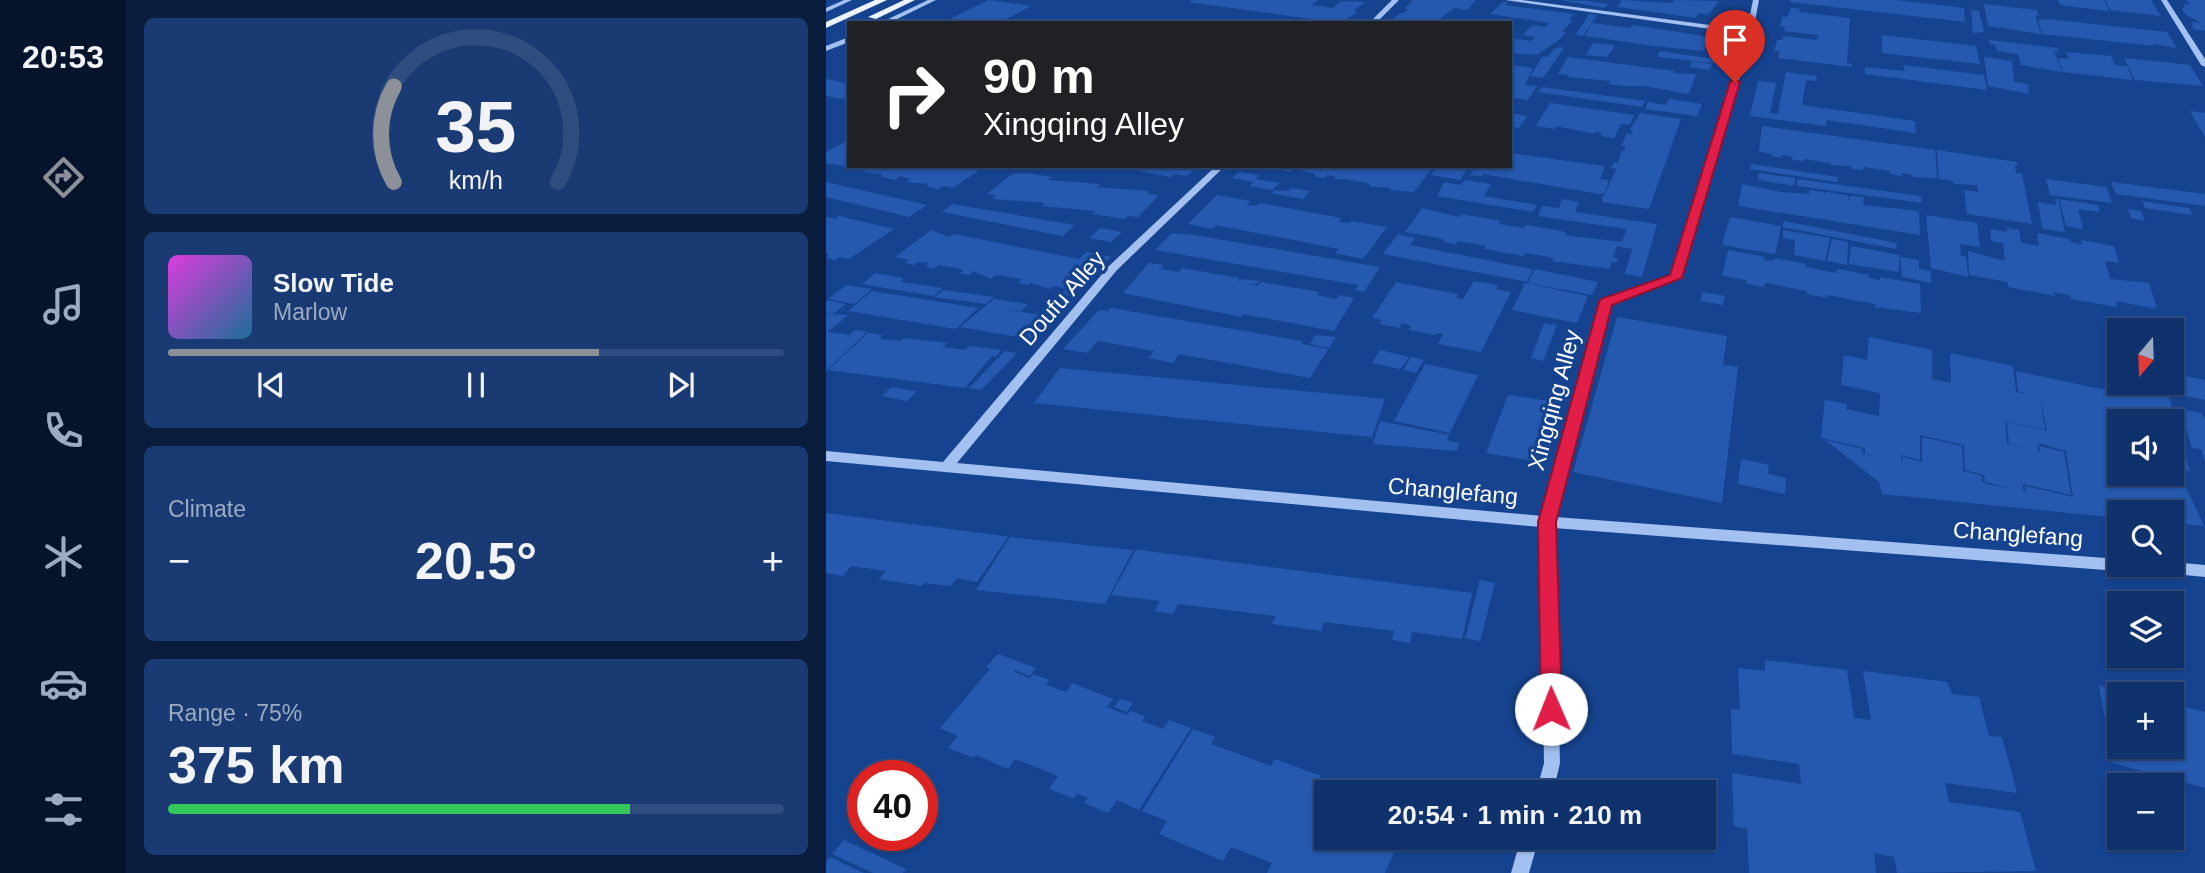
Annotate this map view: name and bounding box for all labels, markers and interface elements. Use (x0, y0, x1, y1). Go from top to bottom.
pin (1705, 10, 1765, 82)
icon: arrive (1716, 21, 1754, 59)
text: 20:53 (22, 39, 104, 75)
icon: right (868, 49, 959, 140)
text: 90 m (983, 49, 1095, 103)
text: 35 (436, 86, 516, 167)
text: Xingqing Alley (983, 106, 1184, 142)
icon: directions (39, 153, 88, 202)
text: km/h (449, 166, 503, 194)
street label: Doufu Alley (1014, 245, 1110, 350)
text: Slow Tide (273, 268, 394, 298)
icon: music (39, 280, 88, 329)
text: Marlow (273, 299, 347, 325)
north arrow (2107, 318, 2184, 396)
map controls (2107, 318, 2184, 850)
street label: Xingqing Alley (1523, 326, 1585, 473)
icon: previous (252, 366, 290, 404)
icon: pause (457, 366, 495, 404)
icon: next (662, 366, 700, 404)
icon: phone (39, 406, 88, 455)
button: sound (2107, 409, 2184, 486)
street label: Changlefang (1387, 472, 1519, 510)
text: Climate (168, 496, 246, 522)
button: search (2107, 500, 2184, 577)
street label: Changlefang (1952, 516, 2084, 552)
icon: climate (39, 532, 88, 581)
text: 20.5° (415, 532, 537, 590)
text: − (168, 540, 190, 582)
text: + (762, 540, 784, 582)
button: layers (2107, 591, 2184, 668)
icon: car (39, 659, 88, 708)
position arrow (1514, 672, 1588, 746)
button: + (2107, 682, 2184, 759)
text: Range · 75% (168, 700, 302, 726)
text: 375 km (168, 736, 344, 794)
speed limit sign: 40 (847, 760, 938, 851)
button: − (2107, 773, 2184, 850)
icon: filters (39, 785, 88, 834)
text: 20:54 · 1 min · 210 m (1388, 800, 1642, 830)

